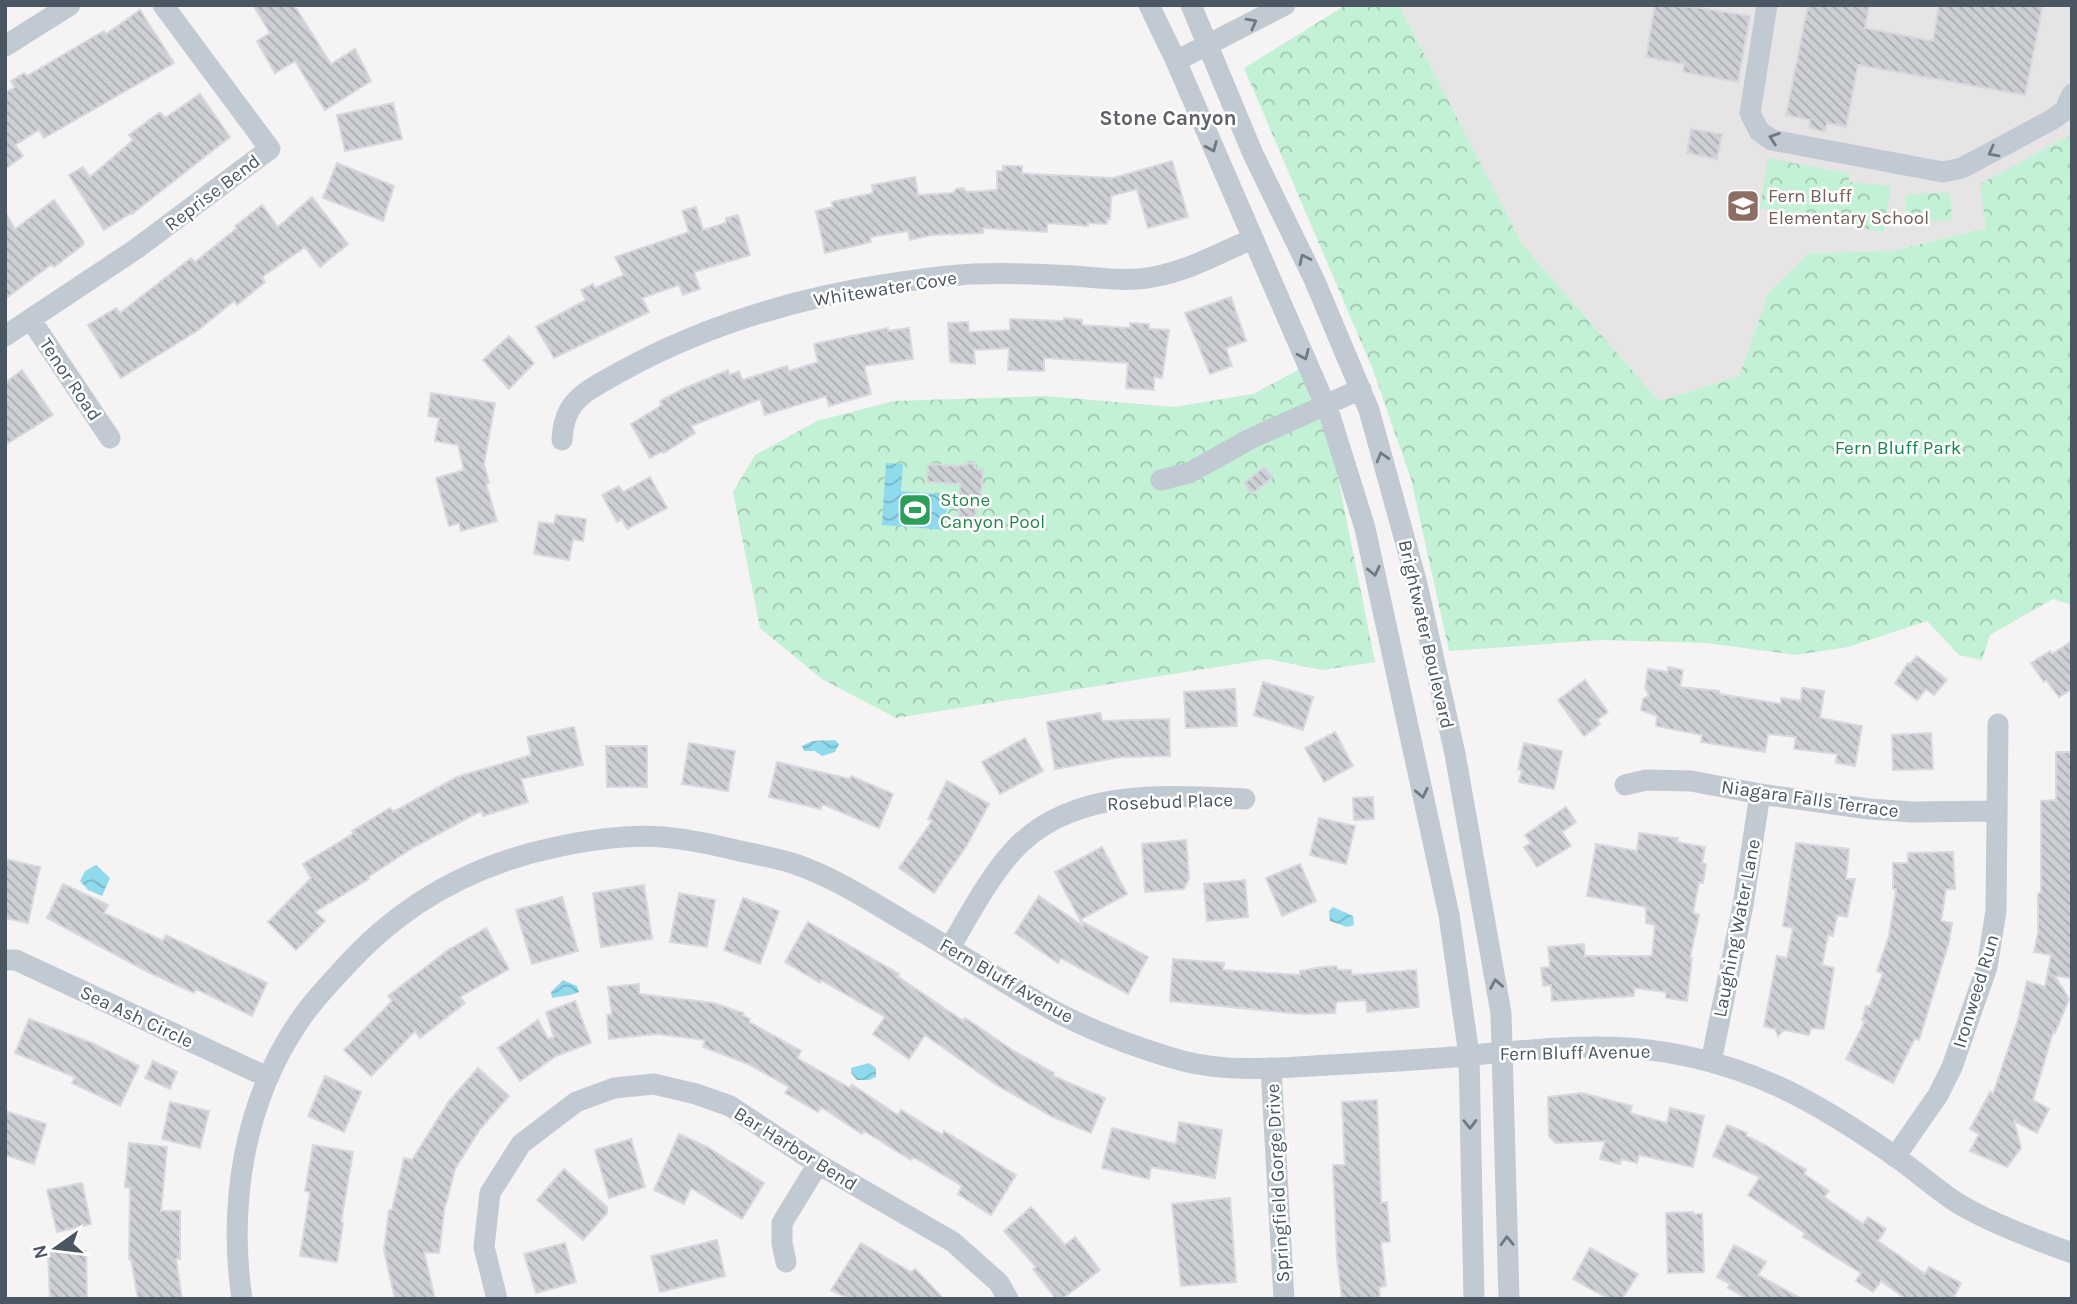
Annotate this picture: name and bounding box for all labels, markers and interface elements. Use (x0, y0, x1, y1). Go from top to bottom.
one-way arrow (1245, 18, 1258, 31)
district label: Stone Canyon (1099, 106, 1237, 130)
one-way arrow (1769, 132, 1781, 147)
one-way arrow (1204, 140, 1218, 152)
one-way arrow (1988, 143, 2000, 157)
street label: Reprise Bend (161, 150, 265, 236)
place label: Fern Bluff Elementary School (1768, 185, 1929, 229)
school or university icon: Fern Bluff Elementary School (1724, 187, 1762, 225)
one-way arrow (1299, 254, 1313, 266)
street label: Whitewater Cove (812, 267, 958, 311)
street label: Tenor Road (35, 334, 106, 425)
one-way arrow (1296, 348, 1310, 360)
park label: Fern Bluff Park (1835, 437, 1962, 459)
one-way arrow (1376, 451, 1391, 463)
place label: Stone Canyon Pool (940, 489, 1045, 533)
sports icon: Stone Canyon Pool (896, 491, 934, 529)
street label: Brightwater Boulevard (1394, 538, 1458, 731)
one-way arrow (1366, 565, 1381, 577)
street label: Niagara Falls Terrace (1720, 776, 1900, 822)
one-way arrow (1414, 787, 1428, 799)
street label: Rosebud Place (1107, 789, 1233, 815)
street label: Laughing Water Lane (1709, 837, 1765, 1019)
street label: Ironweed Run (1948, 932, 2004, 1051)
street label: Fern Bluff Avenue (936, 934, 1077, 1028)
one-way arrow (1489, 978, 1504, 990)
street label: Sea Ash Circle (77, 981, 197, 1053)
street label: Fern Bluff Avenue (1499, 1041, 1651, 1065)
street label: Springfield Gorge Drive (1262, 1083, 1294, 1283)
street label: Bar Harbor Bend (730, 1102, 861, 1196)
one-way arrow (1463, 1118, 1478, 1129)
north arrow (21, 1213, 91, 1283)
one-way arrow (1499, 1235, 1514, 1246)
text: N (28, 1243, 53, 1261)

